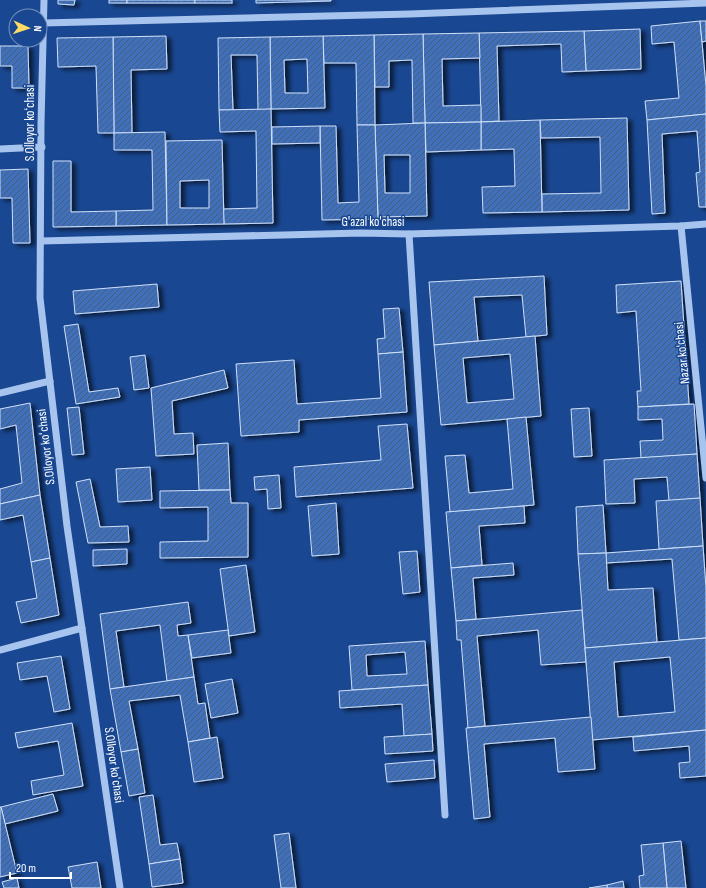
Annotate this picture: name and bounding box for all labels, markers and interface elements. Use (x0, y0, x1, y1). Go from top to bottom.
north arrow (8, 8, 48, 48)
text: N (31, 25, 44, 32)
street label: S.Olloyor koʻchasi (22, 85, 38, 161)
street label: G'azal ko'chasi (342, 214, 404, 230)
street label: Nazar ko'chasi (671, 321, 693, 385)
street label: S.Olloyor koʻchasi (33, 408, 59, 486)
street label: S.Olloyor koʻchasi (101, 726, 127, 804)
scale bar (10, 854, 71, 880)
text: 20 m (16, 861, 36, 876)

